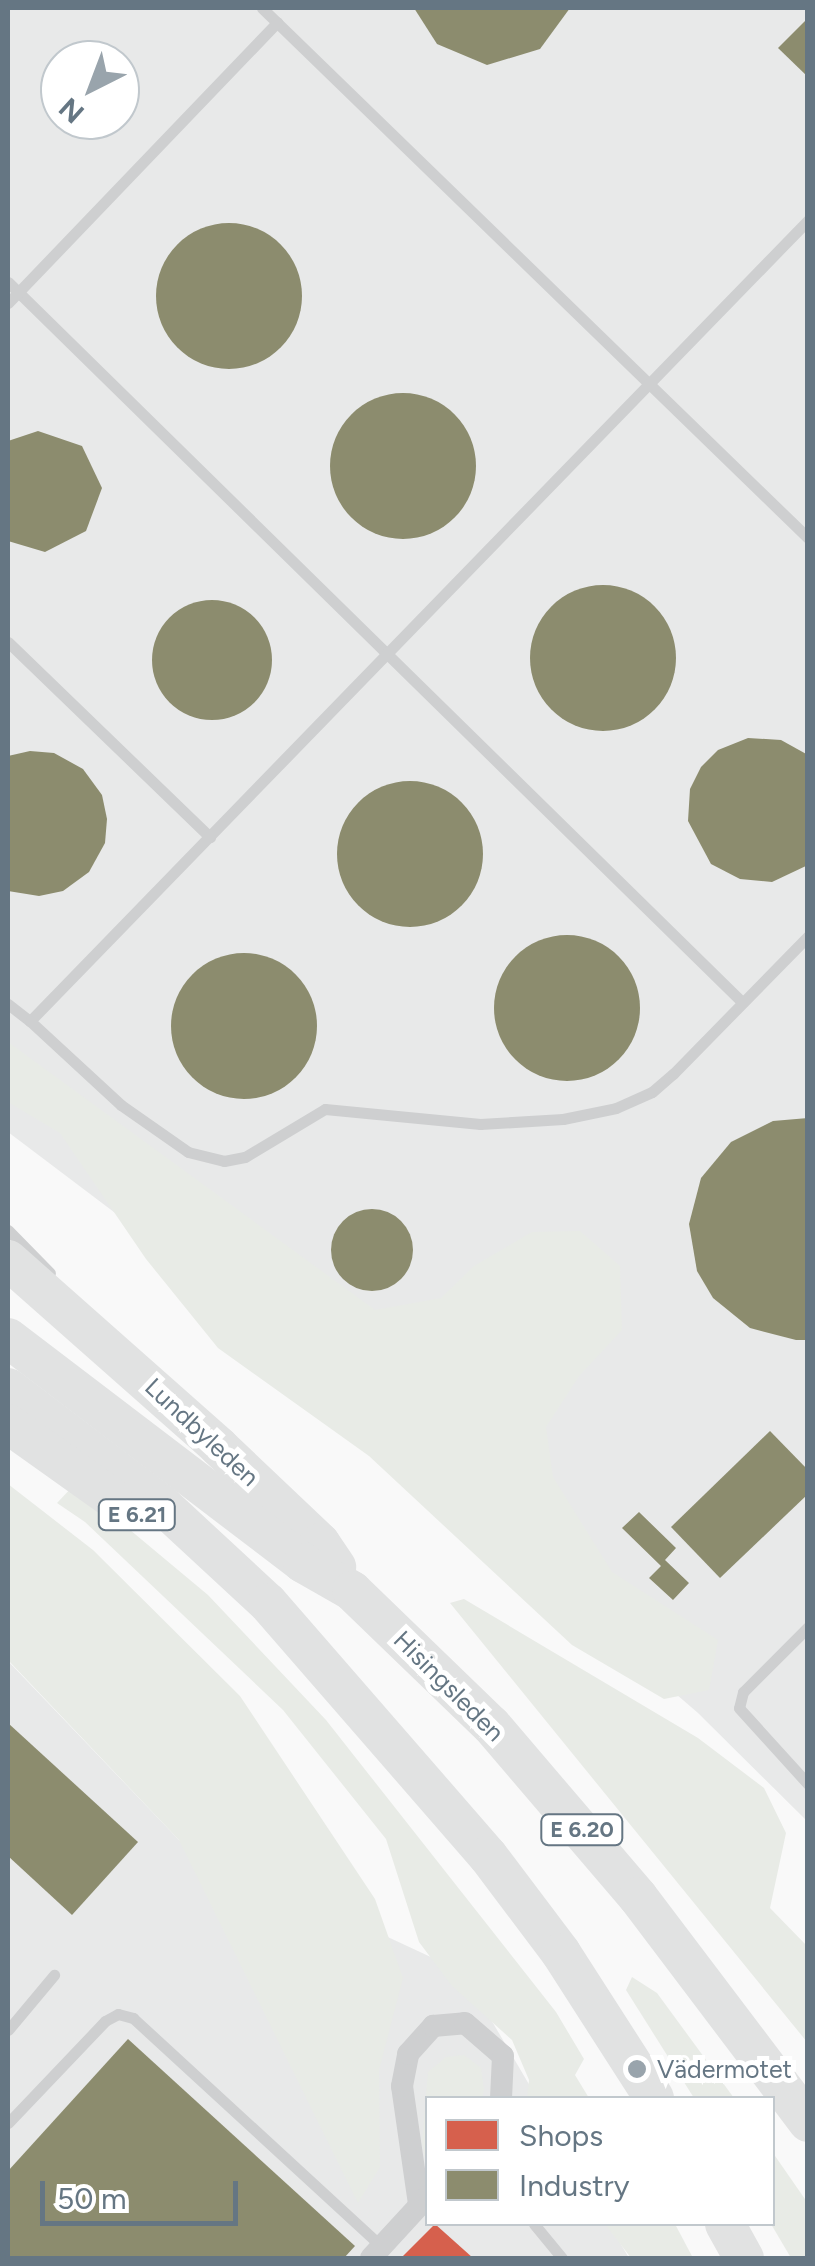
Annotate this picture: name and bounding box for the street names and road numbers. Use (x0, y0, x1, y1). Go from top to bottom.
street label: Lundbyleden (139, 1372, 265, 1492)
road number: E 6.21 (97, 1498, 177, 1532)
street label: Hisingsleden (388, 1625, 510, 1747)
road number: E 6.20 (540, 1813, 624, 1847)

